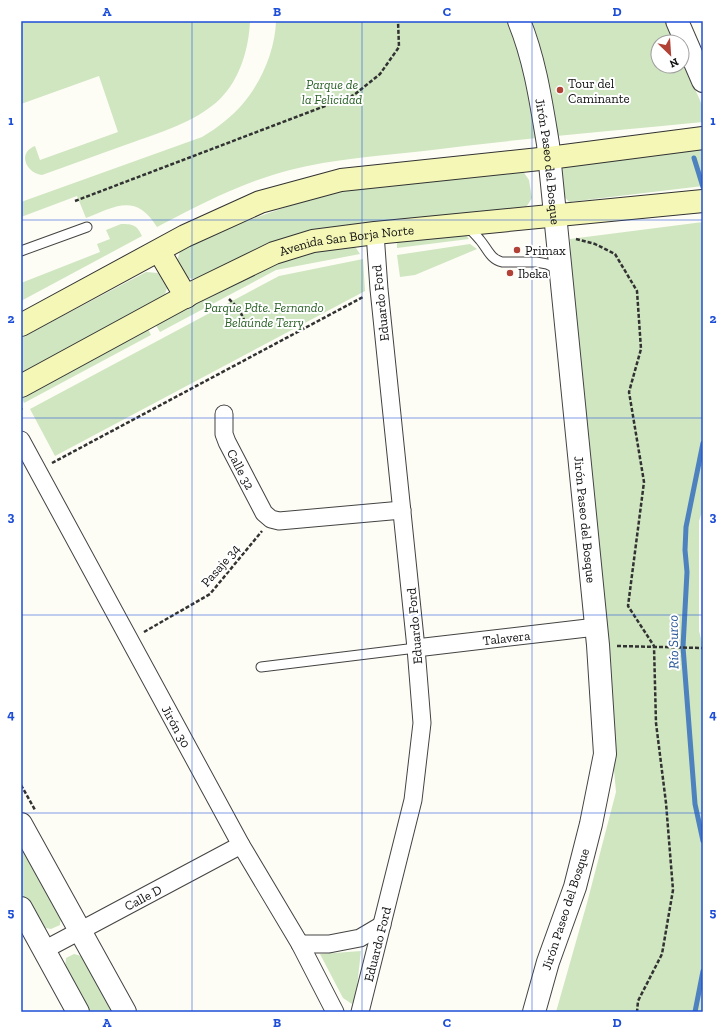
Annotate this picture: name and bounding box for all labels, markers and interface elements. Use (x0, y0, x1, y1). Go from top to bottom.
text: A (103, 4, 112, 19)
text: B (273, 4, 281, 19)
text: C (443, 4, 451, 19)
text: D (612, 4, 622, 19)
north arrow (650, 34, 690, 74)
text: N (667, 55, 681, 71)
place label: Tour del Caminante (568, 76, 630, 106)
park label: Parque de la Felicidad (302, 77, 363, 107)
marker: Tour del Caminante (555, 85, 565, 95)
street label: Jirón Paseo del Bosque (532, 97, 563, 225)
text: 1 (8, 113, 14, 128)
text: 1 (710, 113, 716, 128)
street label: Avenida San Borja Norte (278, 222, 415, 259)
place label: Primax (525, 243, 566, 258)
marker: Primax (512, 245, 522, 255)
street label: Eduardo Ford (369, 264, 392, 342)
place label: Ibeka (518, 266, 549, 281)
marker: Ibeka (505, 268, 515, 278)
park label: Parque Pdte. Fernando Belaúnde Terry (204, 300, 324, 330)
text: 2 (8, 311, 15, 326)
text: 2 (710, 311, 717, 326)
street label: Calle 32 (224, 446, 258, 492)
street label: Jirón Paseo del Bosque (571, 455, 599, 584)
text: 3 (8, 509, 15, 524)
text: 3 (710, 509, 717, 524)
street label: Pasaje 34 (198, 541, 244, 590)
street label: Eduardo Ford (404, 587, 425, 665)
water label: Río Surco (665, 615, 682, 669)
street label: Talavera (482, 628, 532, 648)
street label: Jirón 30 (159, 703, 194, 750)
text: 4 (7, 707, 15, 722)
text: 4 (709, 707, 717, 722)
street label: Jirón Paseo del Bosque (539, 846, 592, 972)
street label: Calle D (122, 882, 164, 914)
text: 5 (8, 905, 15, 920)
street label: Eduardo Ford (361, 905, 394, 983)
text: 5 (710, 905, 717, 920)
text: A (103, 1015, 112, 1030)
text: B (273, 1015, 281, 1030)
text: C (443, 1015, 451, 1030)
text: D (612, 1015, 622, 1030)

